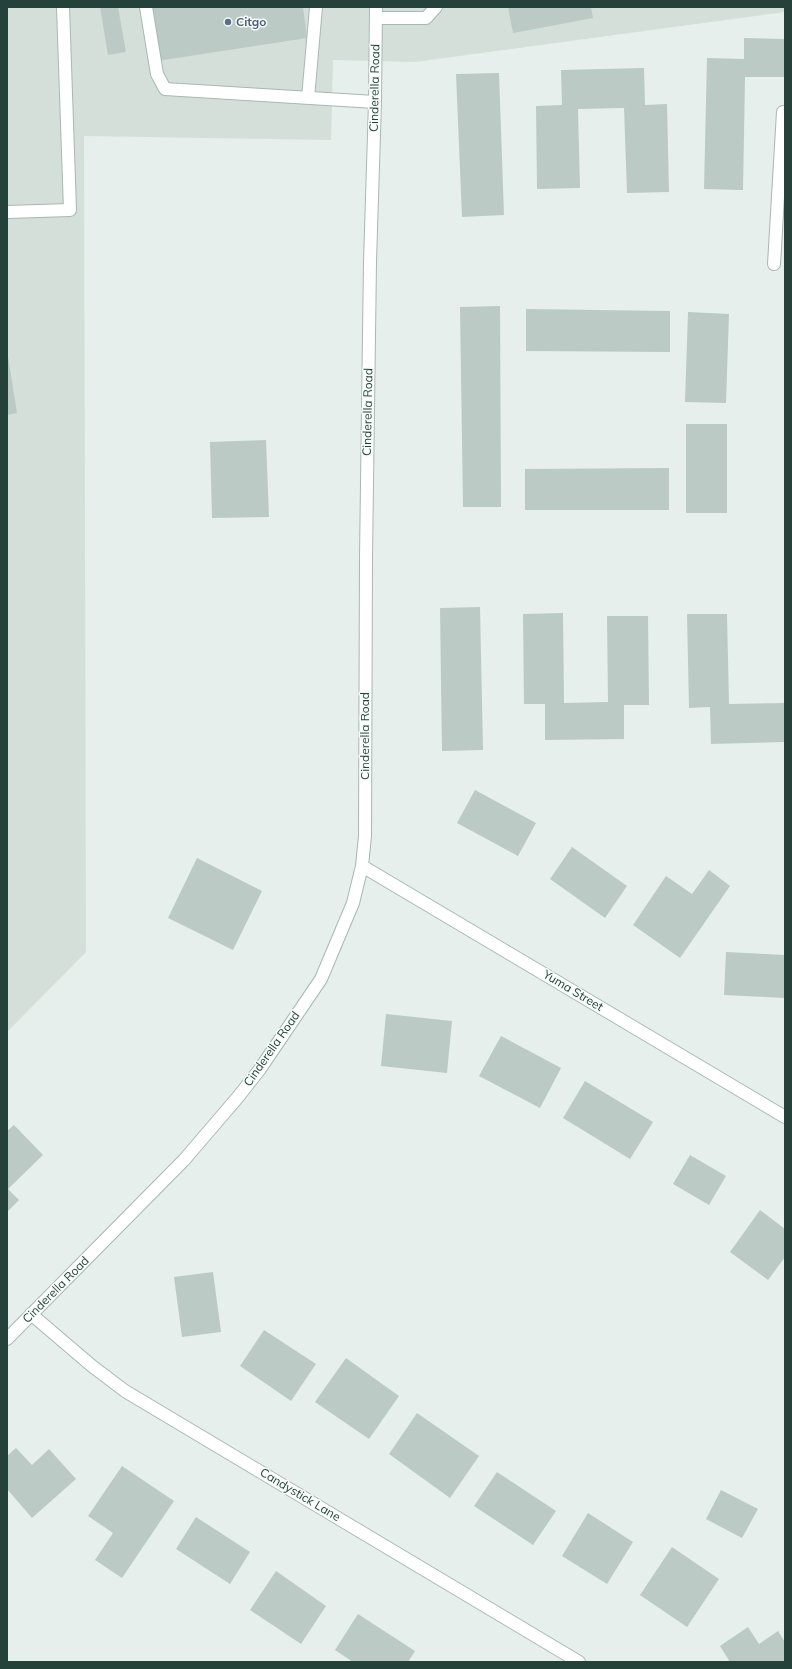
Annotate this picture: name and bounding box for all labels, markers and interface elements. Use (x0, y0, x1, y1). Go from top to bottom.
place label: Citgo (236, 15, 266, 29)
marker: Citgo (223, 17, 233, 27)
street label: Cinderella Road (367, 44, 383, 132)
street label: Cinderella Road (360, 368, 376, 456)
street label: Cinderella Road (358, 692, 372, 780)
street label: Yuma Street (540, 967, 606, 1015)
street label: Cinderella Road (241, 1009, 303, 1089)
street label: Cinderella Road (20, 1254, 92, 1326)
street label: Candystick Lane (257, 1465, 343, 1525)

